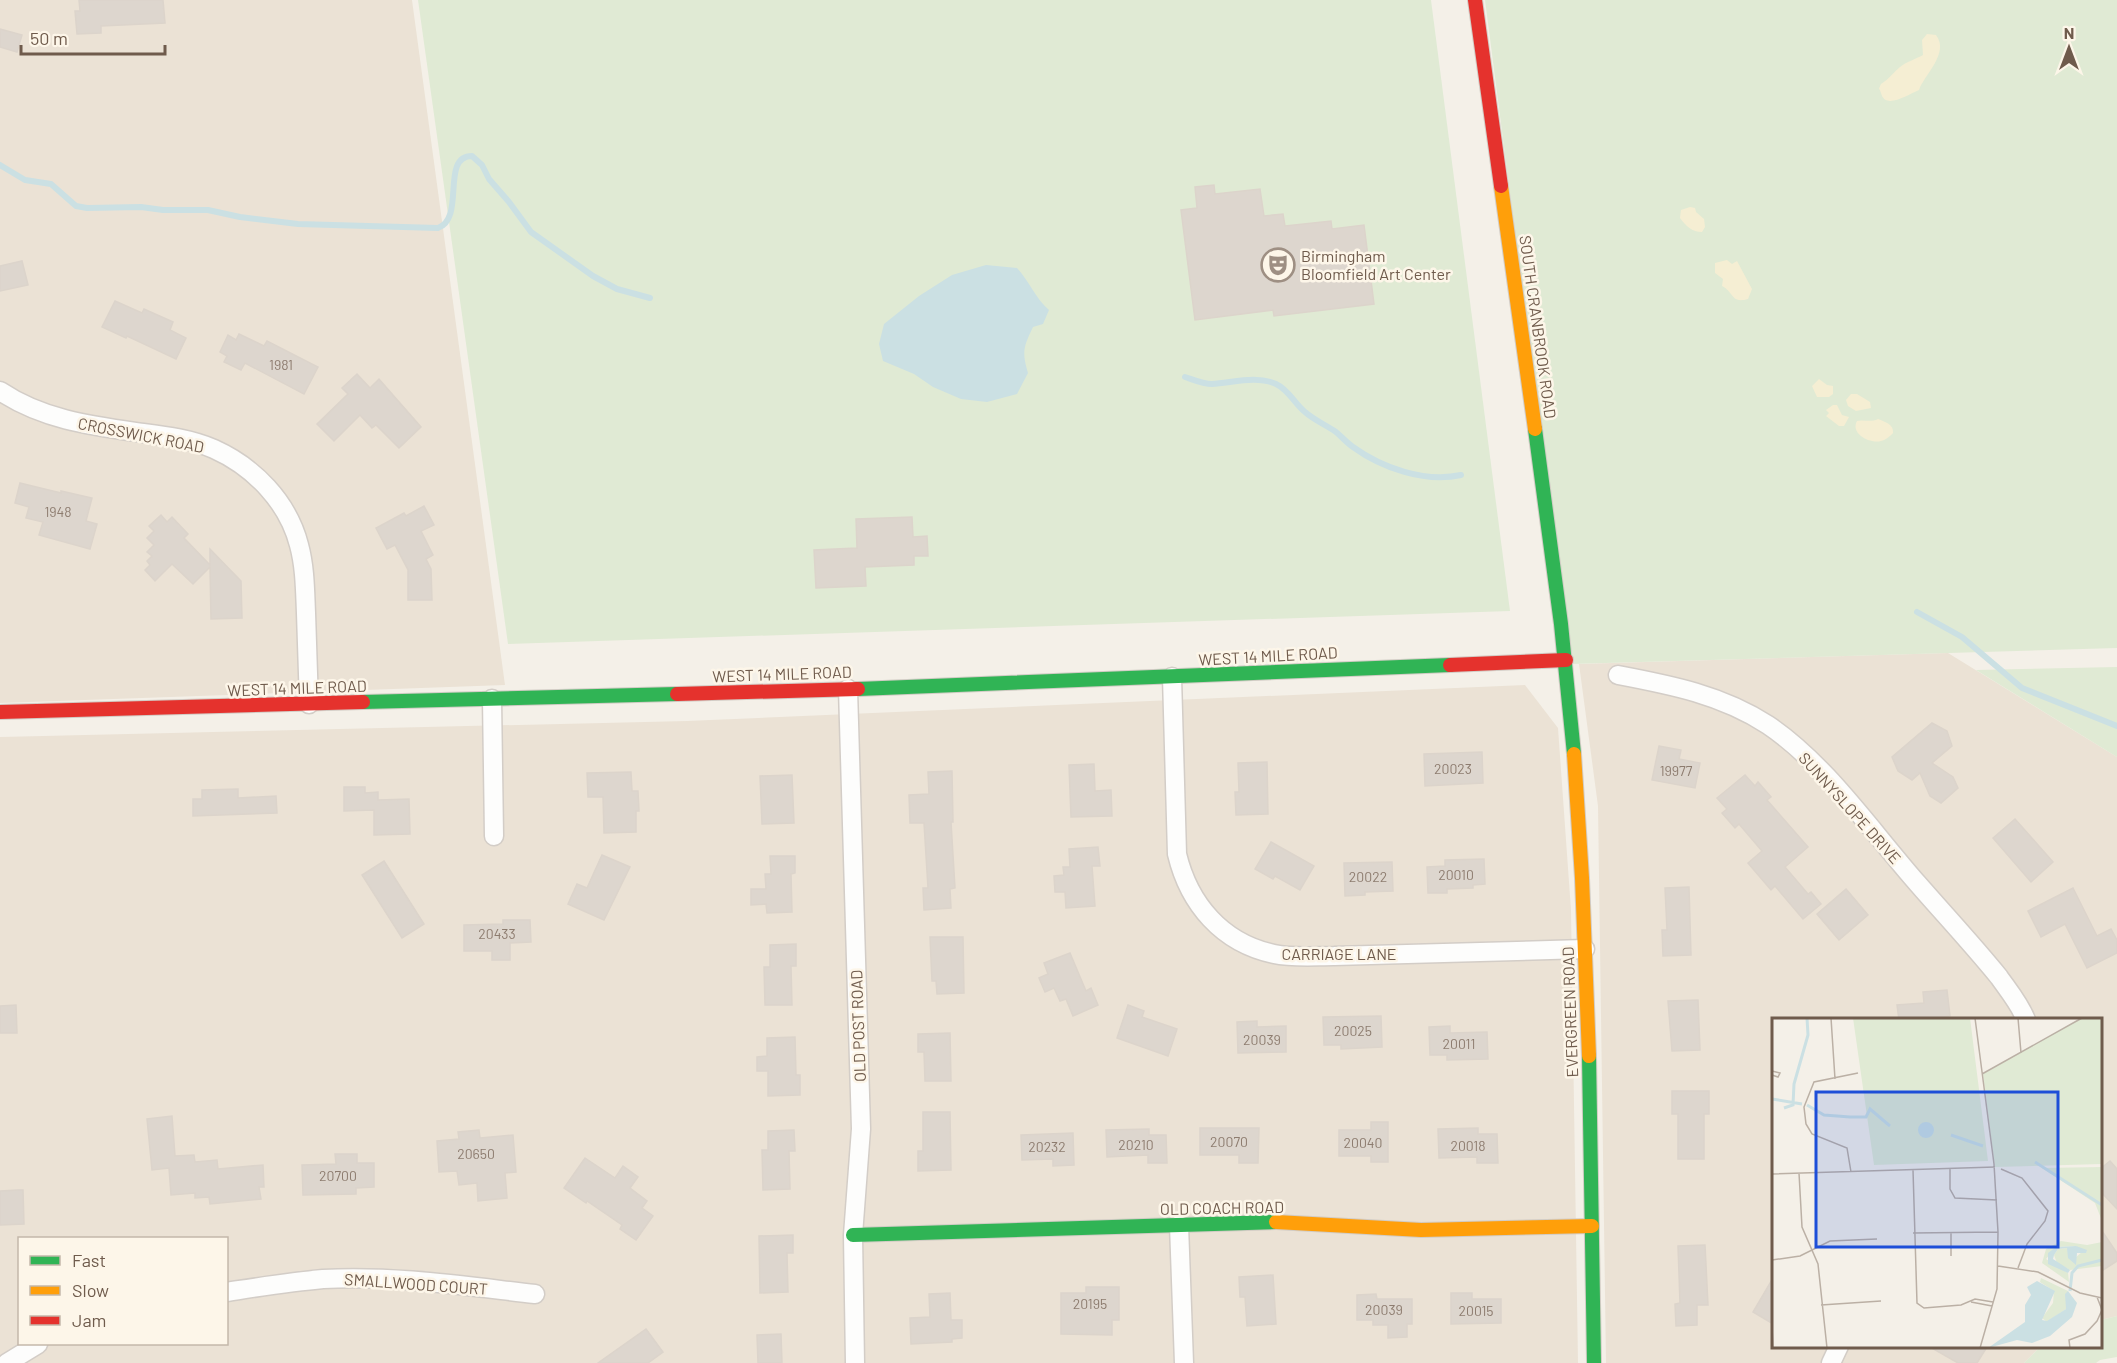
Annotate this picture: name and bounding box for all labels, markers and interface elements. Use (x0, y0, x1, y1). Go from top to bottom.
scale bar (21, 18, 165, 56)
north arrow (2039, 18, 2099, 78)
text: N (2064, 23, 2074, 42)
text: 50 m (30, 27, 68, 49)
street label: SOUTH CRANBROOK ROAD (1516, 234, 1561, 420)
place label: Birmingham Bloomfield Art Center (1301, 246, 1451, 283)
theatre icon: Birmingham Bloomfield Art Center (1260, 247, 1296, 283)
house number: 1981 (269, 356, 293, 373)
street label: CROSSWICK ROAD (76, 413, 206, 456)
house number: 1948 (44, 503, 72, 520)
street label: WEST 14 MILE ROAD (1198, 642, 1338, 669)
street label: WEST 14 MILE ROAD (712, 662, 852, 685)
street label: WEST 14 MILE ROAD (227, 676, 367, 699)
street label: SUNNYSLOPE DRIVE (1795, 748, 1905, 867)
house number: 20023 (1434, 760, 1472, 777)
house number: 19977 (1660, 762, 1693, 779)
house number: 20010 (1438, 866, 1474, 883)
house number: 20022 (1349, 868, 1387, 885)
house number: 20433 (478, 925, 516, 942)
street label: CARRIAGE LANE (1281, 944, 1397, 963)
street label: EVERGREEN ROAD (1558, 946, 1581, 1078)
street label: OLD POST ROAD (846, 970, 869, 1082)
inset map (1772, 1018, 2102, 1348)
house number: 20025 (1334, 1022, 1372, 1039)
house number: 20039 (1243, 1031, 1281, 1048)
house number: 20011 (1443, 1035, 1475, 1052)
house number: 20070 (1210, 1133, 1248, 1150)
house number: 20040 (1344, 1134, 1382, 1151)
house number: 20210 (1118, 1136, 1154, 1153)
house number: 20018 (1450, 1137, 1486, 1154)
house number: 20232 (1028, 1138, 1066, 1155)
house number: 20650 (457, 1145, 495, 1162)
house number: 20700 (319, 1167, 357, 1184)
street label: OLD COACH ROAD (1160, 1197, 1284, 1218)
legend (18, 1237, 228, 1345)
text: Fast (72, 1249, 106, 1271)
street label: SMALLWOOD COURT (344, 1269, 488, 1298)
text: Slow (72, 1279, 109, 1301)
house number: 20195 (1073, 1295, 1107, 1312)
house number: 20039 (1365, 1301, 1403, 1318)
house number: 20015 (1458, 1302, 1494, 1319)
text: Jam (72, 1309, 106, 1331)

